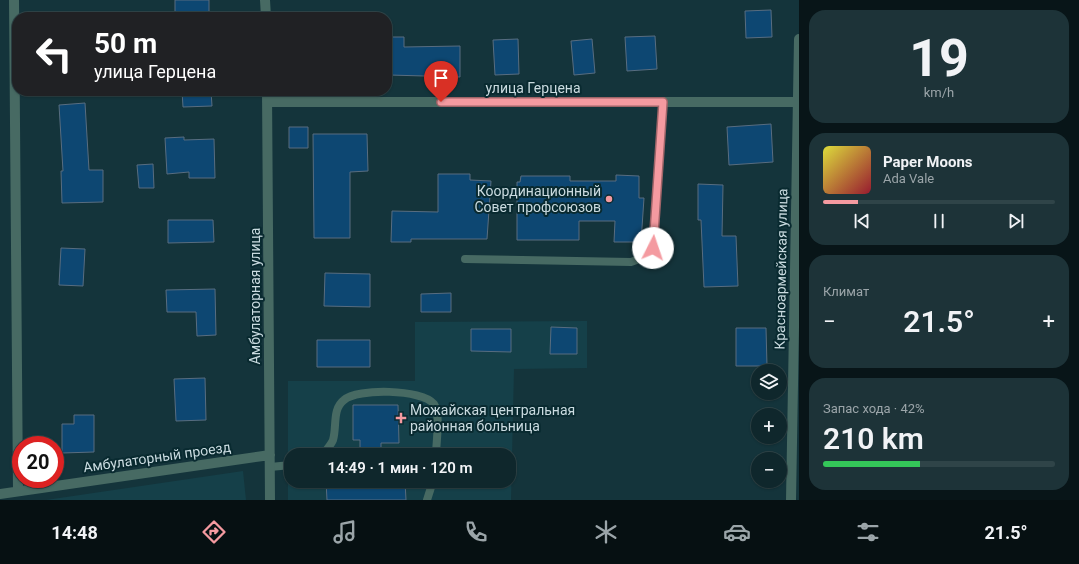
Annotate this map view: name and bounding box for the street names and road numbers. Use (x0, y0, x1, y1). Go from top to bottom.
street label: улица Герцена (485, 80, 581, 96)
street label: Красноармейская улица (772, 188, 790, 350)
street label: Амбулаторная улица (247, 228, 263, 364)
street label: Амбулаторный проезд (82, 439, 232, 475)

